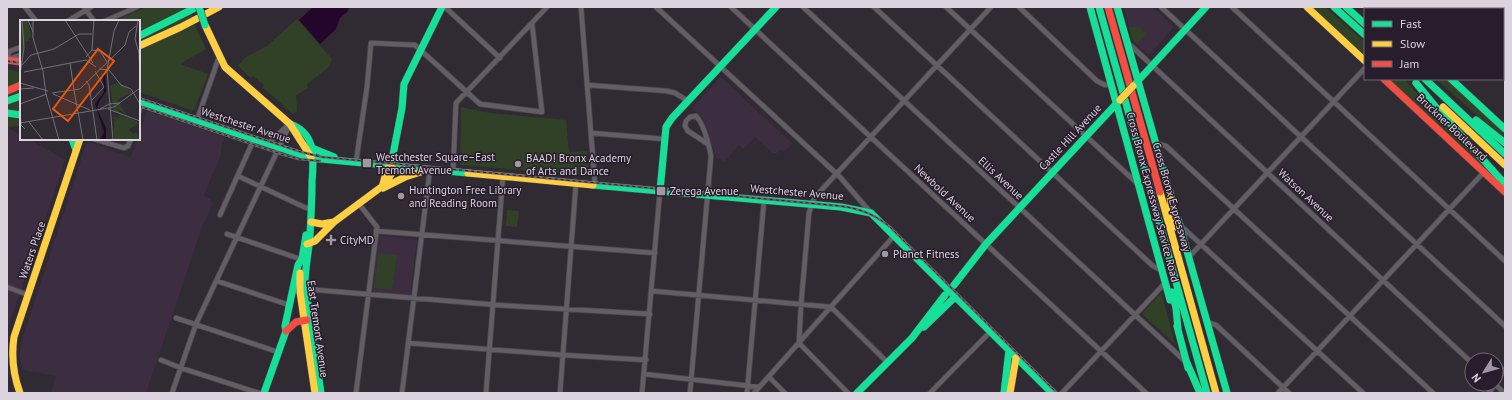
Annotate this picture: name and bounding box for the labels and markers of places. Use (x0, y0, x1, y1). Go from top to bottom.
place label: Westchester Square–East Tremont Avenue (376, 150, 495, 177)
place label: BAAD! Bronx Academy of Arts and Dance (526, 151, 632, 178)
marker: Westchester Square–East Tremont Avenue (361, 157, 373, 169)
marker: BAAD! Bronx Academy of Arts and Dance (513, 159, 523, 169)
place label: Huntington Free Library and Reading Room (409, 183, 522, 210)
place label: Zerega Avenue (670, 184, 739, 198)
marker: Zerega Avenue (655, 185, 667, 197)
marker: Huntington Free Library and Reading Room (396, 191, 406, 201)
place label: CityMD (340, 233, 374, 247)
marker: CityMD (325, 234, 337, 246)
place label: Planet Fitness (893, 247, 960, 261)
marker: Planet Fitness (880, 249, 890, 259)

